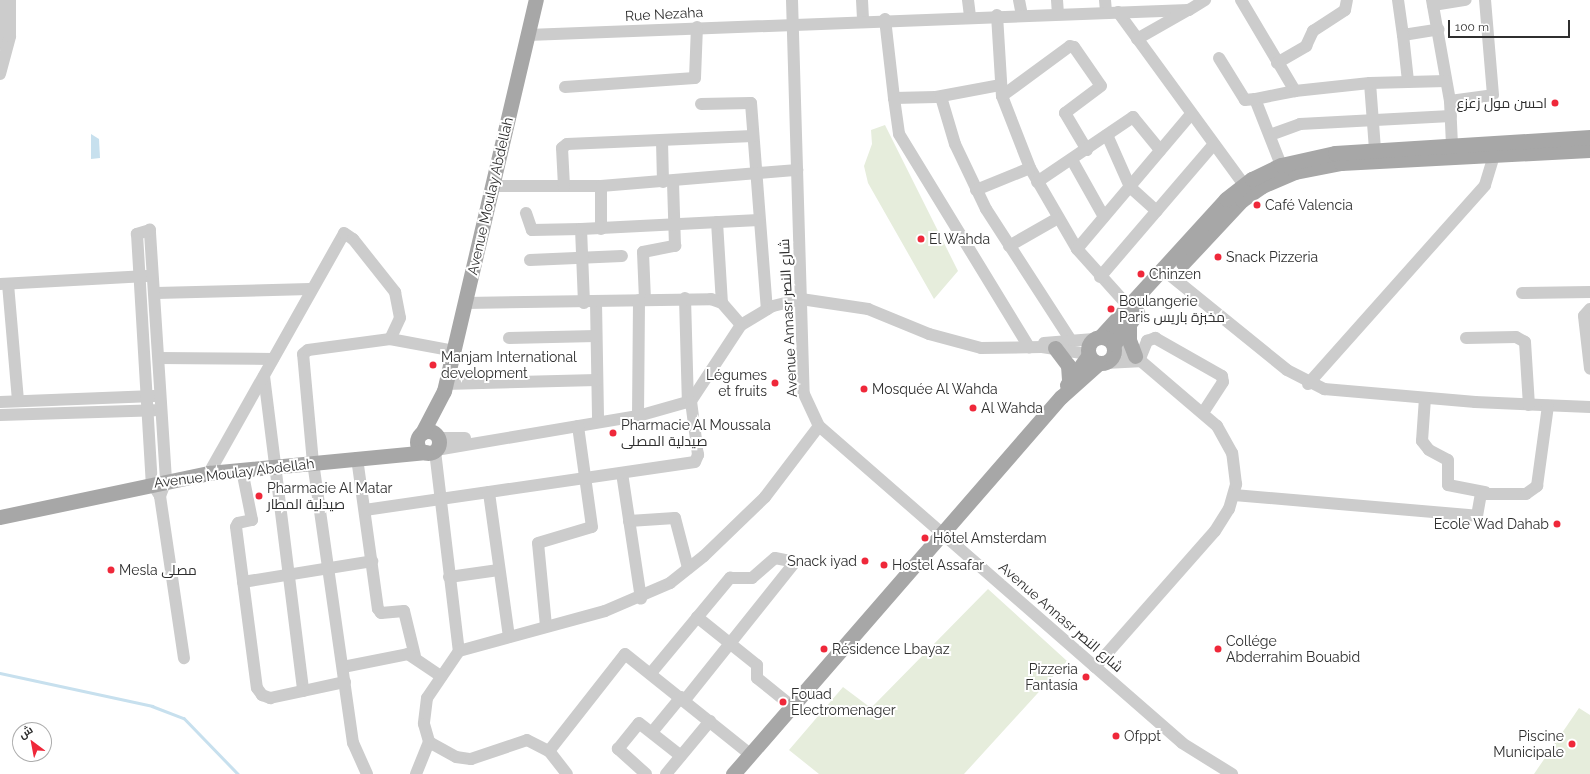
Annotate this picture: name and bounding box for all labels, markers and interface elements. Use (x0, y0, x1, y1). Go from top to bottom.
street label: Rue Nezaha (624, 4, 704, 24)
scale bar (1450, 12, 1572, 38)
text: 100 m (1455, 20, 1489, 34)
place label: احسن مول زعزع (1456, 95, 1547, 111)
marker: احسن مول زعزع (1550, 98, 1560, 108)
street label: Avenue Moulay Abdellah (464, 115, 516, 277)
place label: Café Valencia (1265, 197, 1353, 213)
marker: Café Valencia (1252, 200, 1262, 210)
place label: El Wahda (929, 231, 991, 247)
marker: El Wahda (916, 234, 926, 244)
street label: Avenue Annasr شارع النصر (775, 238, 801, 398)
place label: Snack Pizzeria (1226, 249, 1318, 265)
marker: Snack Pizzeria (1213, 252, 1223, 262)
place label: Chinzen (1149, 266, 1201, 282)
marker: Chinzen (1136, 269, 1146, 279)
place label: Boulangerie Paris مخبزة باريس (1119, 293, 1225, 326)
marker: Boulangerie Paris مخبزة باريس (1106, 304, 1116, 314)
place label: Manjam International development (441, 349, 577, 382)
marker: Manjam International development (428, 360, 438, 370)
place label: Légumes et fruits (706, 367, 767, 400)
marker: Légumes et fruits (770, 378, 780, 388)
place label: Mosquée Al Wahda (872, 381, 999, 397)
marker: Mosquée Al Wahda (859, 384, 869, 394)
place label: Al Wahda (981, 400, 1044, 416)
marker: Al Wahda (968, 403, 978, 413)
place label: Pharmacie Al Moussala صيدلية المصلى (621, 417, 772, 450)
marker: Pharmacie Al Moussala صيدلية المصلى (608, 428, 618, 438)
street label: Avenue Moulay Abdellah (152, 455, 316, 491)
place label: Pharmacie Al Matar صيدلية المطار (267, 480, 393, 512)
marker: Pharmacie Al Matar صيدلية المطار (254, 491, 264, 501)
place label: Ecole Wad Dahab (1433, 516, 1549, 532)
marker: Ecole Wad Dahab (1552, 519, 1562, 529)
place label: Hôtel Amsterdam (933, 530, 1047, 546)
marker: Hôtel Amsterdam (920, 533, 930, 543)
place label: Snack iyad (787, 553, 857, 569)
marker: Snack iyad (860, 556, 870, 566)
place label: Hostel Assafar (892, 557, 985, 573)
street label: Avenue Annasr شارع النصر (995, 558, 1127, 676)
marker: Hostel Assafar (879, 560, 889, 570)
place label: Mesla مصلى (119, 562, 197, 578)
marker: Mesla مصلى (106, 565, 116, 575)
place label: Collége Abderrahim Bouabid (1226, 633, 1360, 666)
place label: Résidence Lbayaz (832, 641, 950, 657)
marker: Résidence Lbayaz (819, 644, 829, 654)
marker: Collége Abderrahim Bouabid (1213, 644, 1223, 654)
place label: Pizzeria Fantasía (1025, 661, 1078, 694)
marker: Pizzeria Fantasía (1081, 672, 1091, 682)
place label: Fouad Electromenager (791, 686, 896, 718)
marker: Fouad Electromenager (778, 697, 788, 707)
north arrow (12, 722, 52, 762)
text: ش (16, 723, 35, 742)
place label: Ofppt (1124, 728, 1161, 744)
place label: Piscine Municipale (1493, 728, 1564, 760)
marker: Ofppt (1111, 731, 1121, 741)
marker: Piscine Municipale (1567, 739, 1577, 749)

